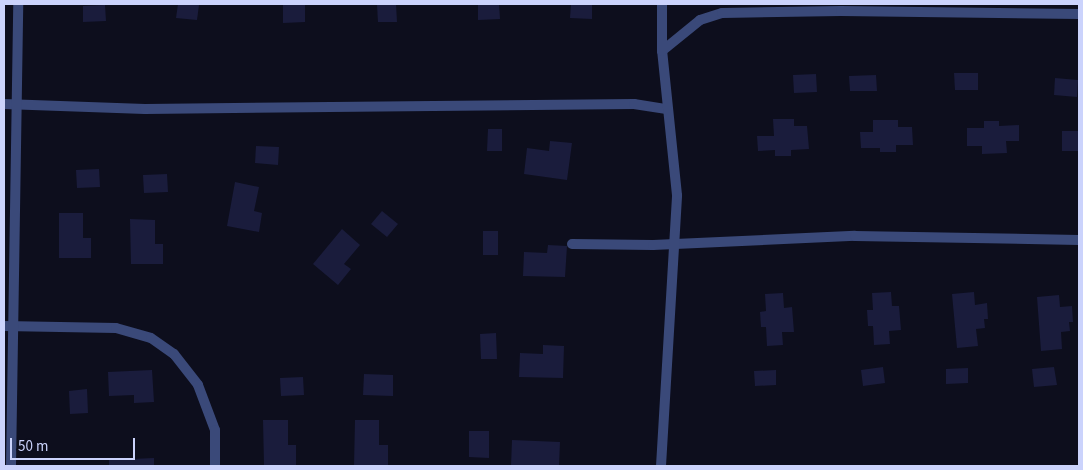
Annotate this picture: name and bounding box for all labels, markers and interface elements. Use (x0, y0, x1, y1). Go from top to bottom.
scale bar (12, 428, 138, 460)
text: 50 m (18, 436, 48, 457)

